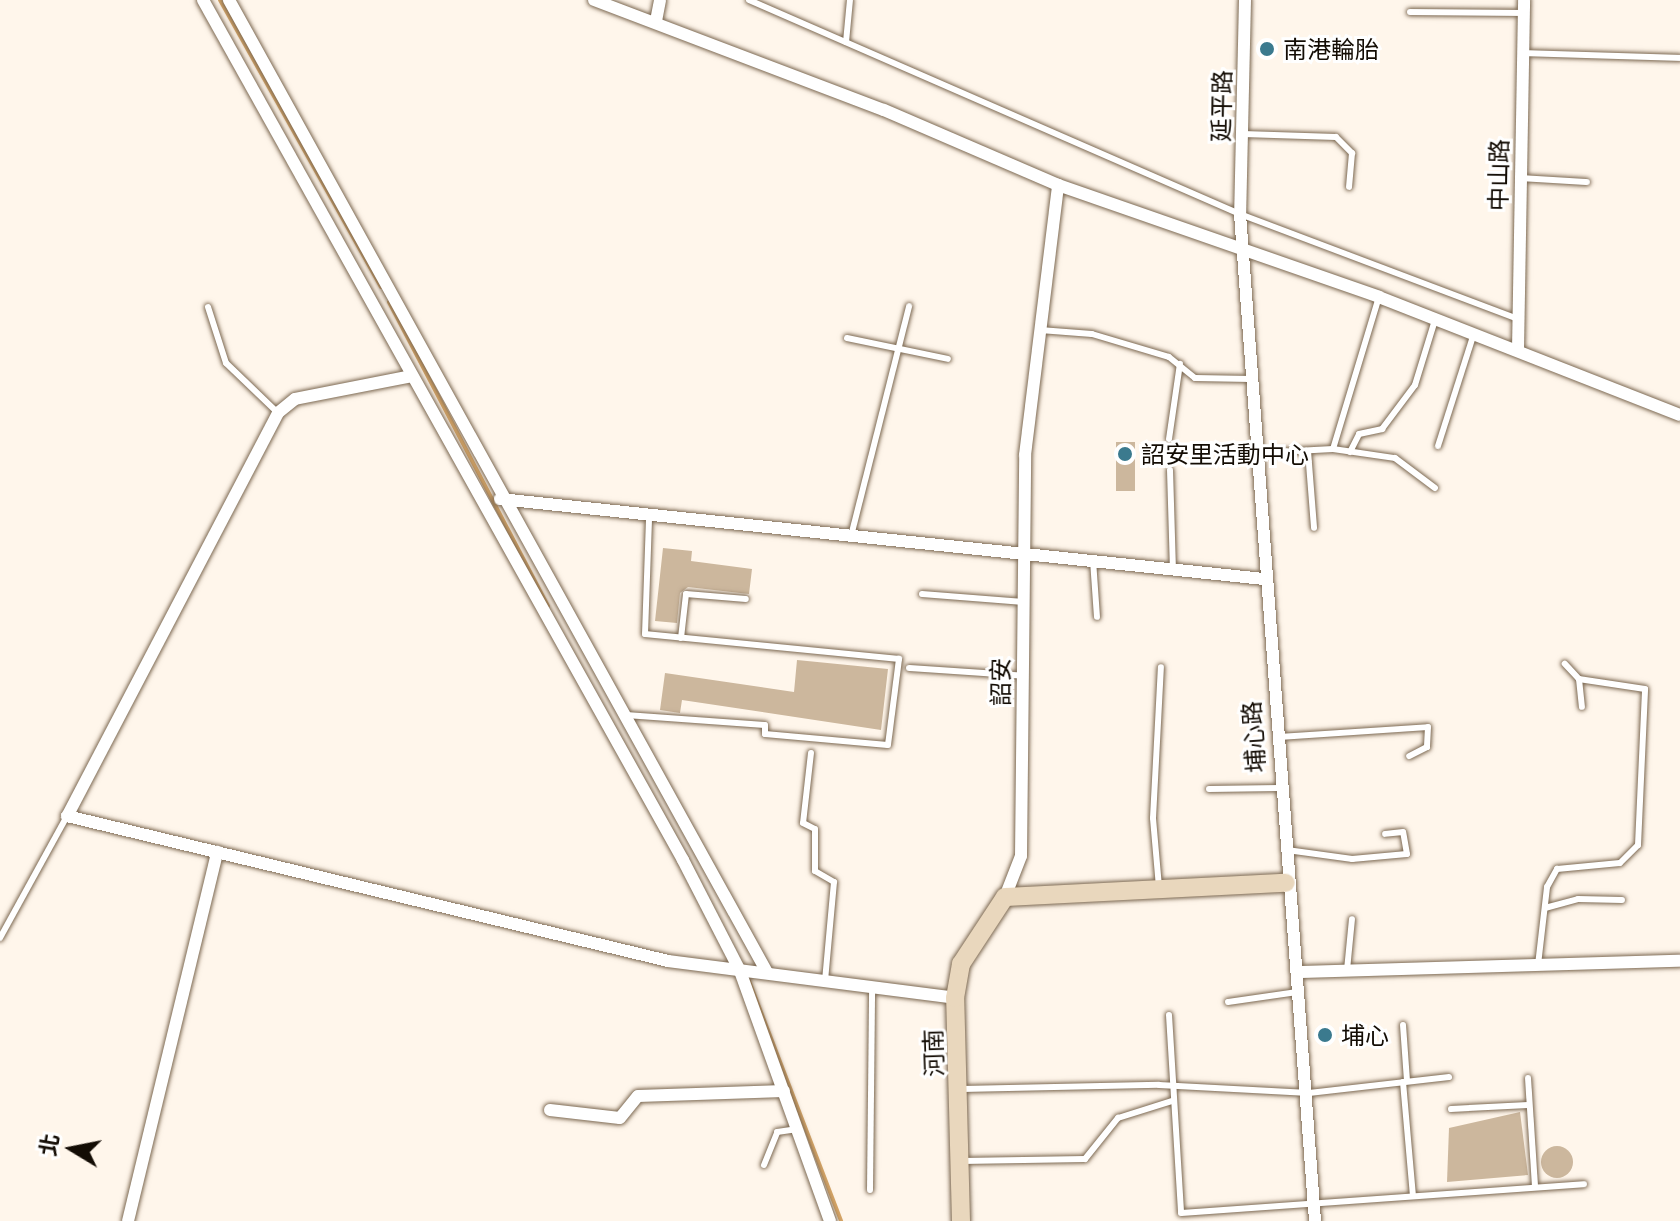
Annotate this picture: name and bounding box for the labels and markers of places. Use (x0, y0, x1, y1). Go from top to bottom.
place label: 南港輪胎 (1283, 35, 1379, 63)
marker: 南港輪胎 (1258, 40, 1276, 58)
place label: 詔安里活動中心 (1141, 440, 1309, 468)
marker: 詔安里活動中心 (1116, 445, 1134, 463)
place label: 埔心 (1341, 1021, 1389, 1049)
marker: 埔心 (1316, 1026, 1334, 1044)

